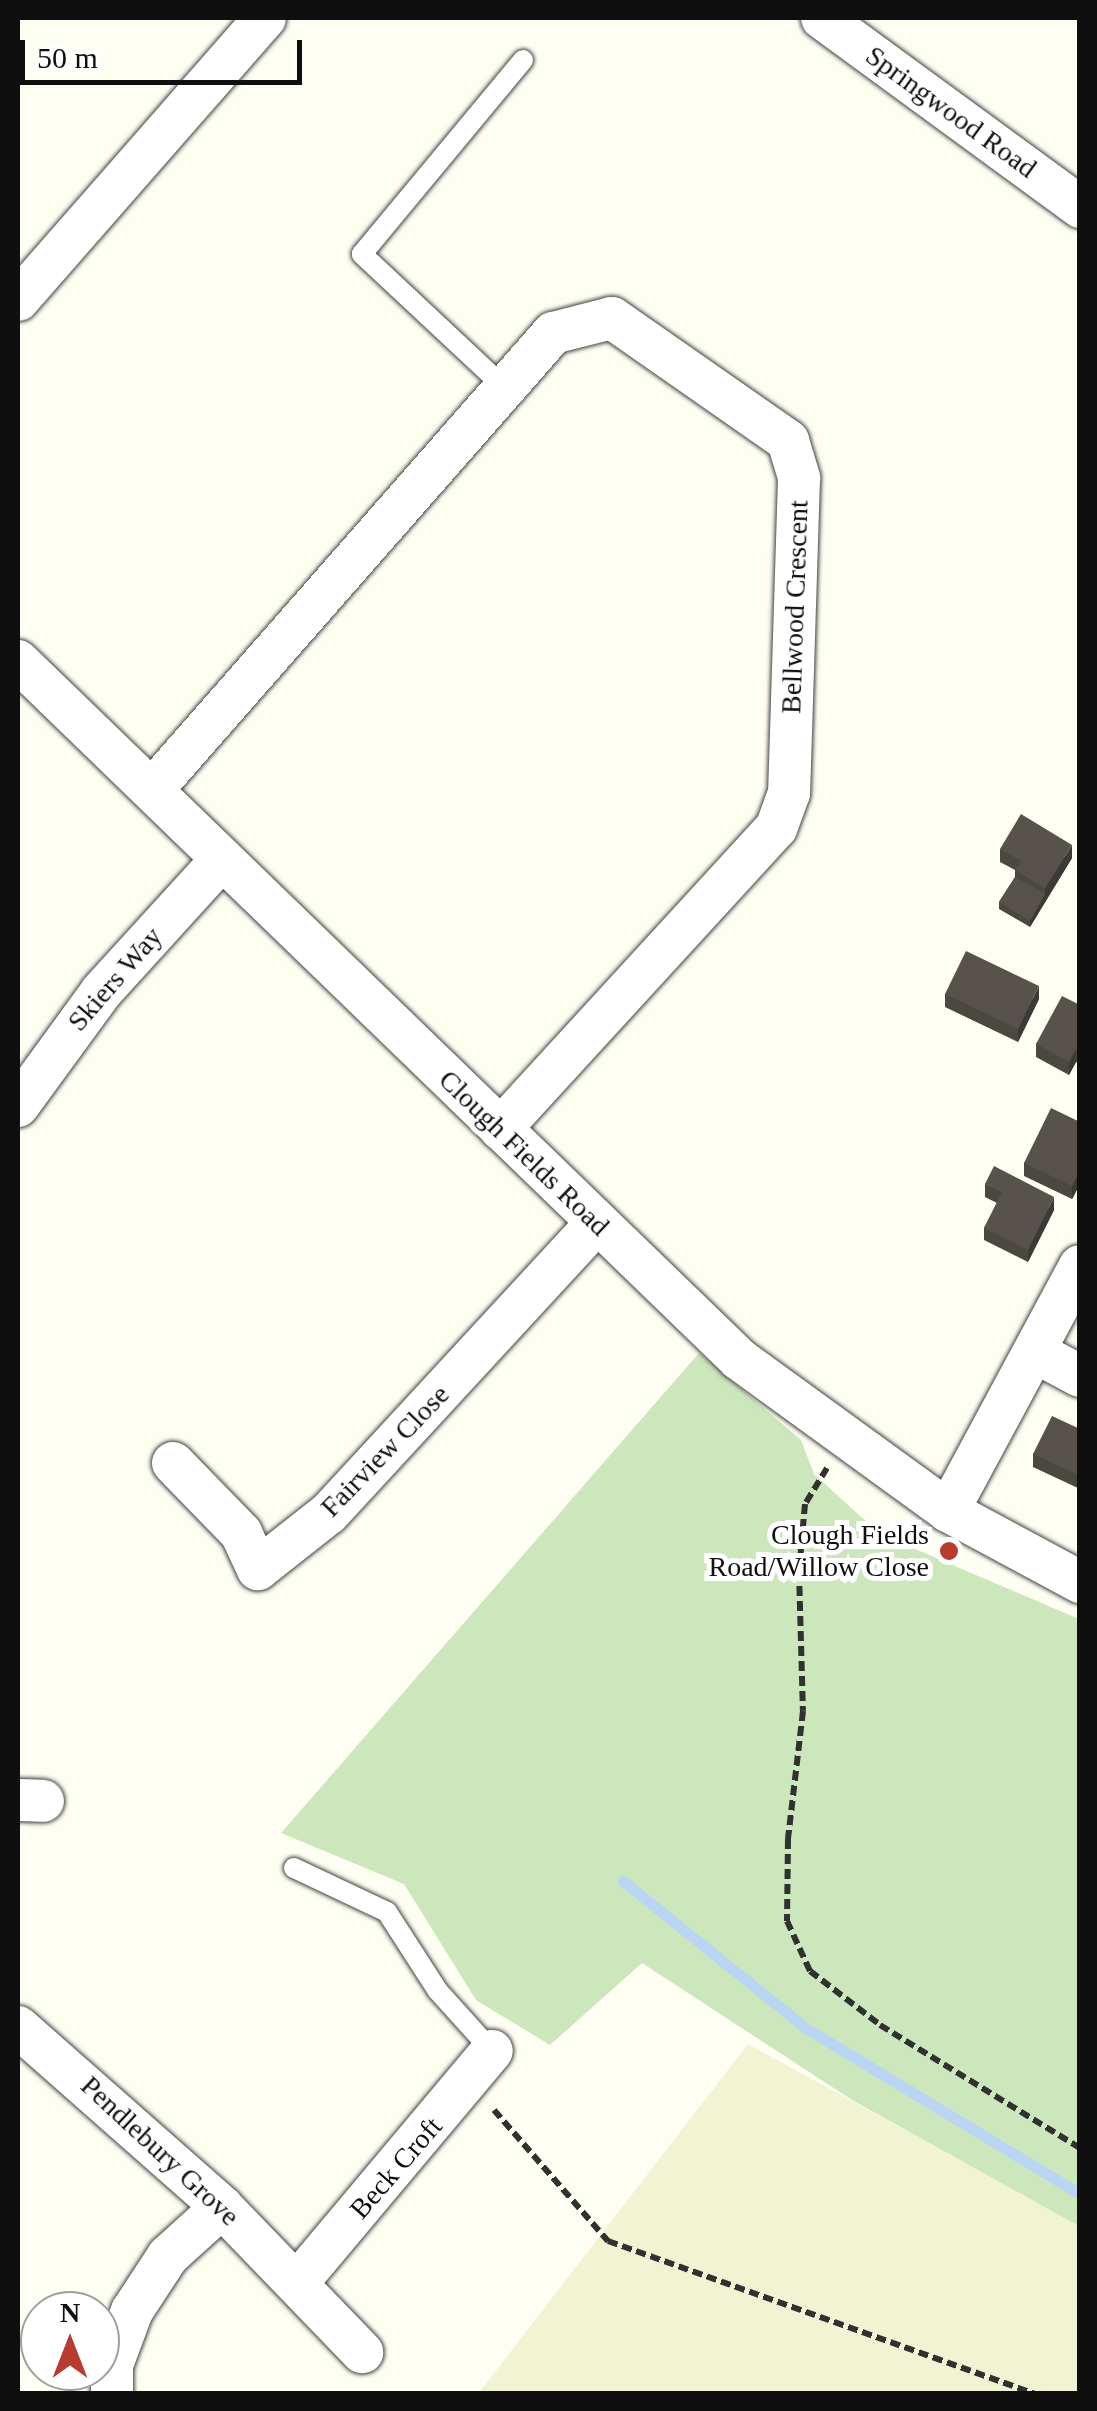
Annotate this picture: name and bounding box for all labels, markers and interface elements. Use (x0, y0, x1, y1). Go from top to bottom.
scale bar (25, 20, 308, 82)
street label: Springwood Road (859, 39, 1043, 185)
text: 50 m (37, 41, 98, 74)
street label: Bellwood Crescent (774, 500, 816, 714)
street label: Skiers Way (60, 920, 170, 1038)
street label: Clough Fields Road (432, 1063, 616, 1243)
street label: Fairview Close (314, 1378, 456, 1524)
place label: Clough Fields Road/Willow Close (708, 1518, 929, 1584)
marker: Clough Fields Road/Willow Close (938, 1540, 960, 1562)
street label: Pendlebury Grove (74, 2069, 246, 2233)
street label: Beck Croft (343, 2110, 449, 2226)
north arrow (20, 2291, 120, 2391)
text: N (60, 2297, 80, 2328)

